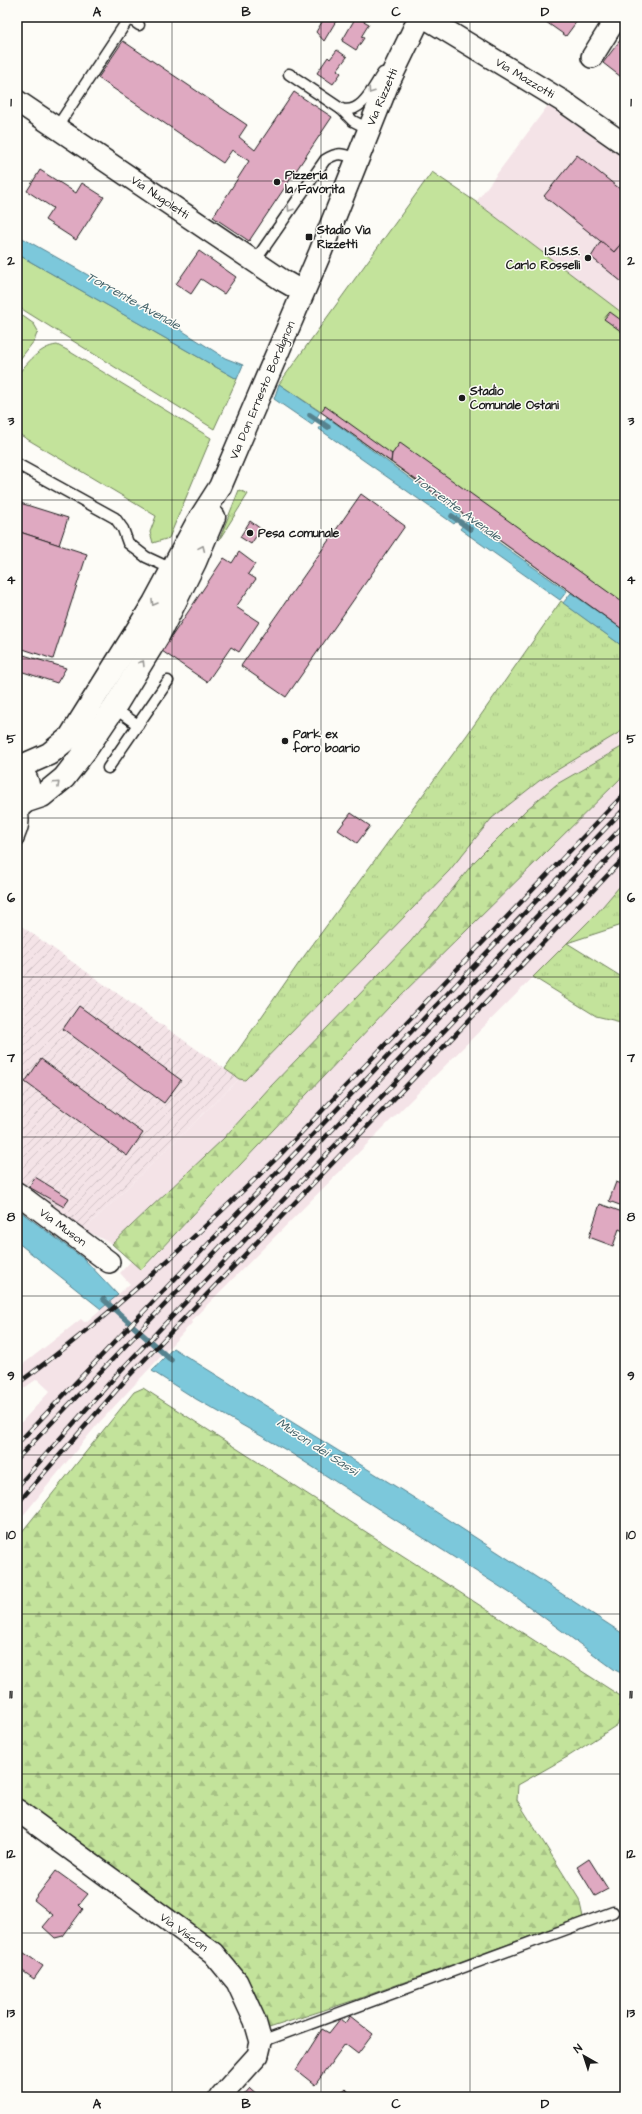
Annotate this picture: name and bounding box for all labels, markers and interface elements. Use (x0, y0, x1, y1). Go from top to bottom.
text: A (93, 3, 102, 21)
text: B (241, 3, 251, 21)
text: C (391, 3, 401, 21)
text: D (541, 3, 550, 21)
street label: Via Mazzotti (492, 54, 558, 103)
street label: Via Rizzetti (363, 66, 402, 128)
one-way arrow (369, 86, 376, 93)
text: 1 (10, 93, 12, 111)
text: 1 (630, 93, 632, 111)
place label: Pizzeria la Favorita (285, 167, 345, 198)
street label: Via Nugoletti (127, 172, 192, 224)
marker: Pizzeria la Favorita (272, 177, 282, 187)
one-way arrow (287, 205, 295, 212)
place label: Stadio Via Rizzetti (316, 222, 372, 253)
marker: Stadio Via Rizzetti (304, 232, 314, 242)
place label: I.S.I.S.S. Carlo Rosselli (506, 243, 580, 274)
text: 2 (6, 252, 15, 270)
text: 2 (626, 252, 635, 270)
marker: I.S.I.S.S. Carlo Rosselli (583, 253, 593, 263)
water label: Torrente Avenale (83, 268, 185, 335)
street label: Via Don Ernesto Bordignon (226, 318, 300, 463)
place label: Stadio Comunale Ostani (469, 383, 559, 414)
marker: Stadio Comunale Ostani (457, 393, 467, 403)
text: 3 (7, 412, 15, 430)
text: 3 (627, 412, 635, 430)
water label: Torrente Avenale (410, 470, 506, 547)
place label: Pesa comunale (258, 525, 340, 542)
marker: Pesa comunale (245, 528, 255, 538)
one-way arrow (197, 544, 205, 552)
text: 4 (7, 571, 16, 589)
text: 4 (627, 571, 636, 589)
one-way arrow (151, 599, 158, 606)
one-way arrow (138, 660, 145, 667)
place label: Park ex foro boario (292, 726, 360, 757)
text: 5 (6, 730, 16, 748)
text: 5 (626, 730, 636, 748)
marker: Park ex foro boario (280, 736, 290, 746)
one-way arrow (53, 781, 60, 788)
text: 6 (7, 889, 16, 907)
text: 6 (627, 889, 636, 907)
text: 7 (6, 1049, 16, 1067)
text: 7 (626, 1049, 636, 1067)
street label: Via Muson (35, 1204, 90, 1250)
text: 8 (7, 1208, 16, 1226)
text: 8 (627, 1208, 636, 1226)
text: 9 (7, 1367, 15, 1385)
text: 9 (627, 1367, 635, 1385)
water label: Muson dei Sassi (273, 1414, 363, 1481)
text: 10 (6, 1526, 17, 1544)
text: 10 (626, 1526, 637, 1544)
text: 11 (9, 1685, 13, 1703)
text: 11 (629, 1685, 633, 1703)
text: 12 (6, 1845, 16, 1863)
text: 12 (626, 1845, 636, 1863)
street label: Via Viscon (156, 1909, 211, 1956)
text: 13 (7, 2004, 16, 2022)
text: 13 (627, 2004, 636, 2022)
north arrow (564, 2036, 604, 2076)
text: N (571, 2041, 585, 2057)
text: A (93, 2095, 102, 2113)
text: B (241, 2095, 251, 2113)
text: C (391, 2095, 401, 2113)
text: D (541, 2095, 550, 2113)

